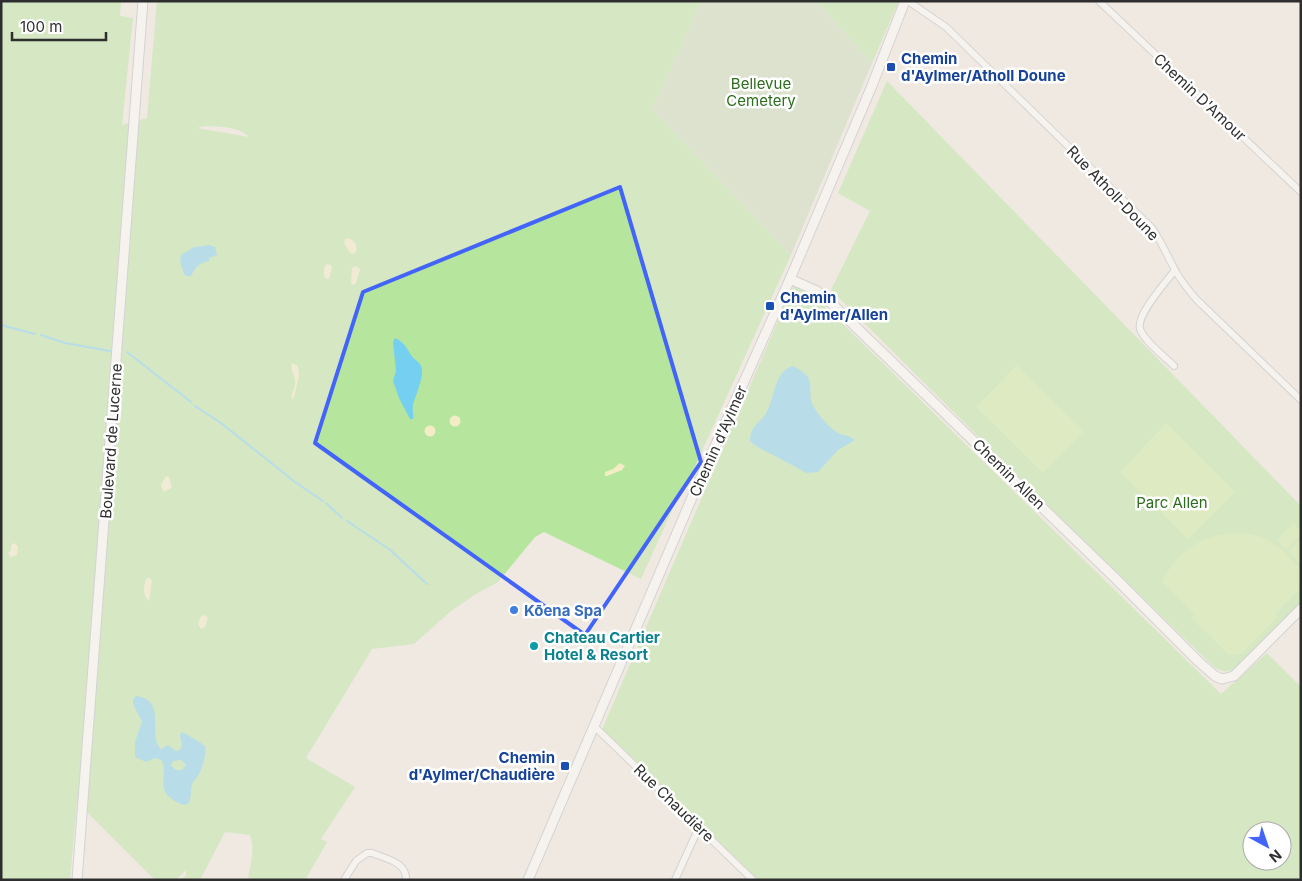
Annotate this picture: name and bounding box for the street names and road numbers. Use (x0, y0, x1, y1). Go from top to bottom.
street label: Chemin D'Amour (1150, 49, 1250, 145)
street label: Rue Atholl-Doune (1063, 142, 1163, 244)
street label: Boulevard de Lucerne (96, 363, 126, 519)
street label: Chemin d'Aylmer (685, 382, 751, 500)
street label: Chemin Allen (969, 435, 1049, 513)
street label: Rue Chaudière (630, 760, 718, 846)

